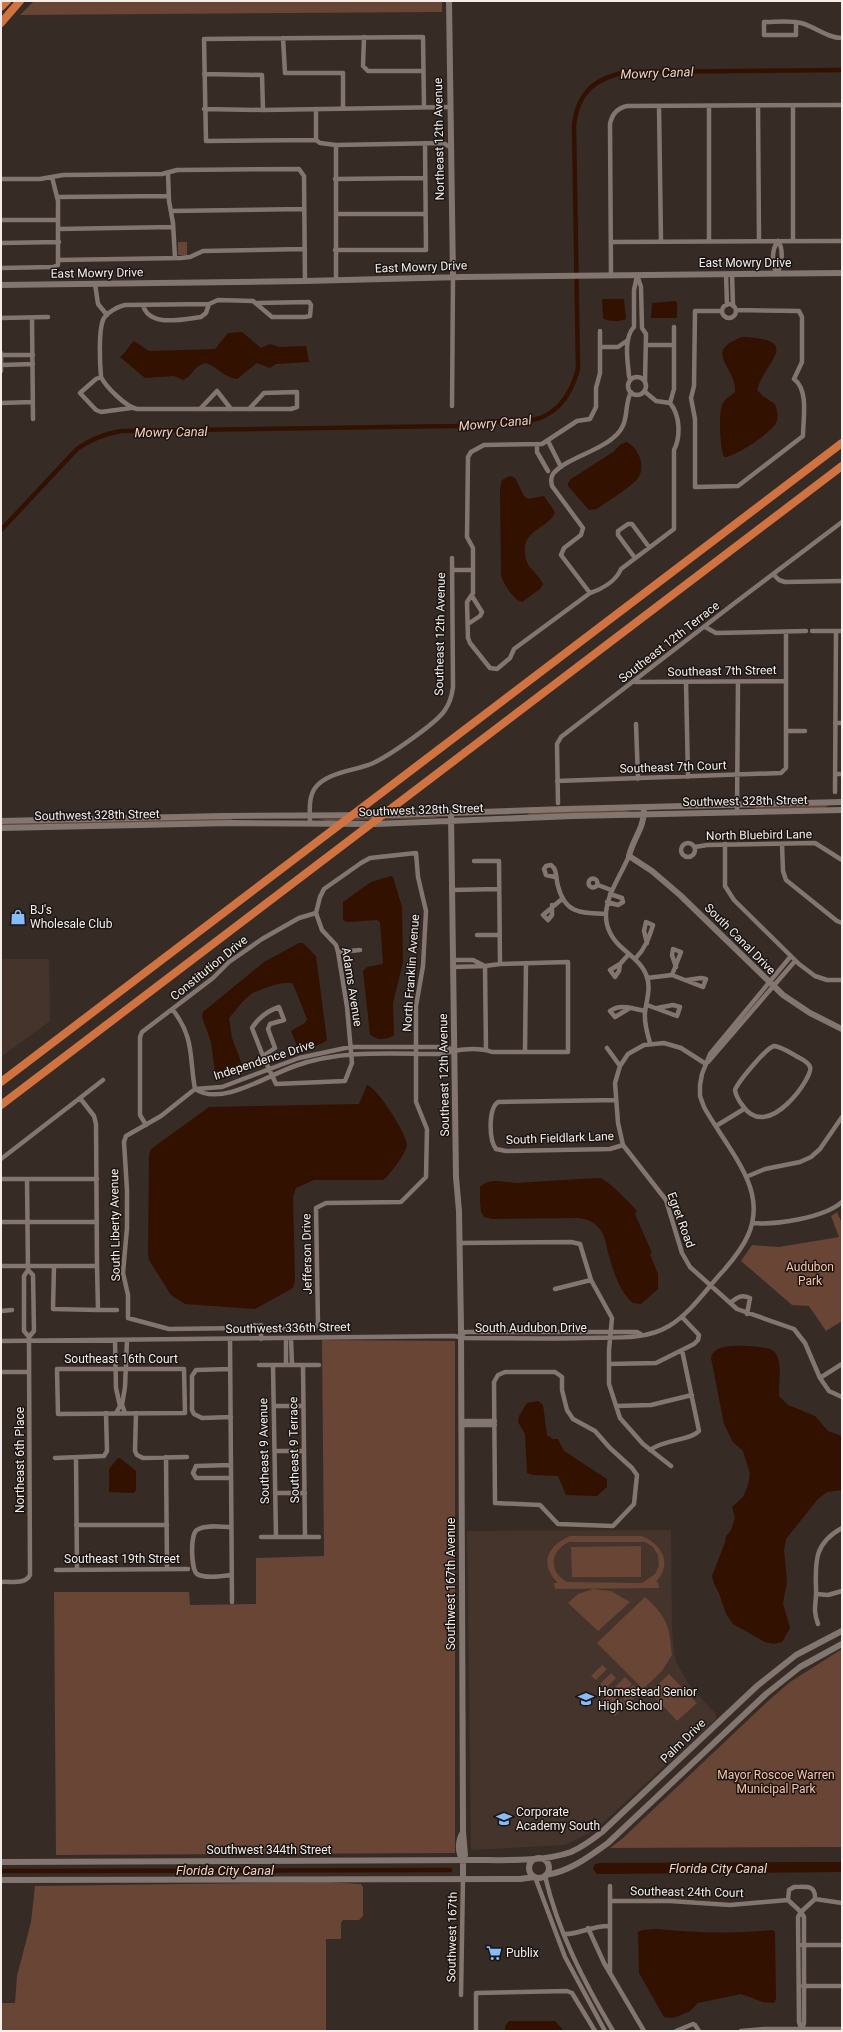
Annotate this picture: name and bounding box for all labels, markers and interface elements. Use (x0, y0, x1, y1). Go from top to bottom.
water label: Mowry Canal (620, 64, 695, 82)
street label: Northeast 12th Avenue (431, 78, 447, 200)
street label: East Mowry Drive (699, 256, 791, 270)
street label: East Mowry Drive (374, 258, 468, 276)
street label: East Mowry Drive (51, 265, 143, 281)
water label: Mowry Canal (458, 412, 533, 434)
water label: Mowry Canal (134, 424, 209, 440)
street label: Southeast 12th Avenue (432, 572, 448, 696)
street label: Southeast 12th Terrace (616, 598, 722, 686)
street label: Southeast 7th Street (667, 663, 777, 679)
street label: Southeast 7th Court (619, 758, 727, 776)
street label: Southwest 328th Street (682, 793, 808, 809)
street label: Southwest 328th Street (358, 801, 484, 819)
street label: Southwest 328th Street (34, 807, 160, 823)
street label: North Bluebird Lane (706, 827, 812, 843)
street label: South Canal Drive (702, 901, 778, 977)
place label: BJ's Wholesale Club (30, 903, 113, 931)
shop icon: BJ's Wholesale Club (9, 908, 27, 926)
street label: North Franklin Avenue (400, 914, 422, 1032)
street label: Constitution Drive (168, 933, 250, 1003)
street label: Adams Avenue (339, 946, 365, 1028)
street label: Southeast 12th Avenue (436, 1013, 452, 1137)
street label: Independence Drive (212, 1037, 316, 1083)
street label: South Fieldlark Lane (506, 1129, 614, 1147)
street label: South Liberty Avenue (107, 1169, 123, 1281)
street label: Egret Road (664, 1190, 698, 1250)
street label: Jefferson Drive (299, 1213, 315, 1295)
park label: Audubon Park (786, 1260, 834, 1288)
street label: Southwest 336th Street (225, 1320, 351, 1336)
street label: South Audubon Drive (475, 1321, 587, 1335)
street label: Southeast 16th Court (64, 1352, 178, 1366)
street label: Southeast 9 Terrace (286, 1397, 302, 1503)
street label: Southeast 9 Avenue (256, 1398, 272, 1504)
street label: Northeast 6th Place (13, 1407, 27, 1513)
street label: Southwest 167th Avenue (444, 1518, 458, 1650)
street label: Southeast 19th Street (64, 1552, 180, 1566)
place label: Homestead Senior High School (598, 1685, 697, 1713)
school or university icon: Homestead Senior High School (577, 1690, 595, 1708)
street label: Palm Drive (657, 1716, 709, 1766)
park label: Mayor Roscoe Warren Municipal Park (717, 1768, 835, 1796)
place label: Corporate Academy South (516, 1805, 600, 1833)
school or university icon: Corporate Academy South (495, 1810, 513, 1828)
street label: Southwest 344th Street (207, 1843, 332, 1857)
water label: Florida City Canal (669, 1861, 768, 1876)
water label: Florida City Canal (176, 1863, 275, 1878)
street label: Southeast 24th Court (630, 1884, 744, 1900)
street label: Southwest 167th (444, 1892, 460, 1982)
supermarket icon: Publix (485, 1944, 503, 1962)
place label: Publix (506, 1946, 539, 1960)

